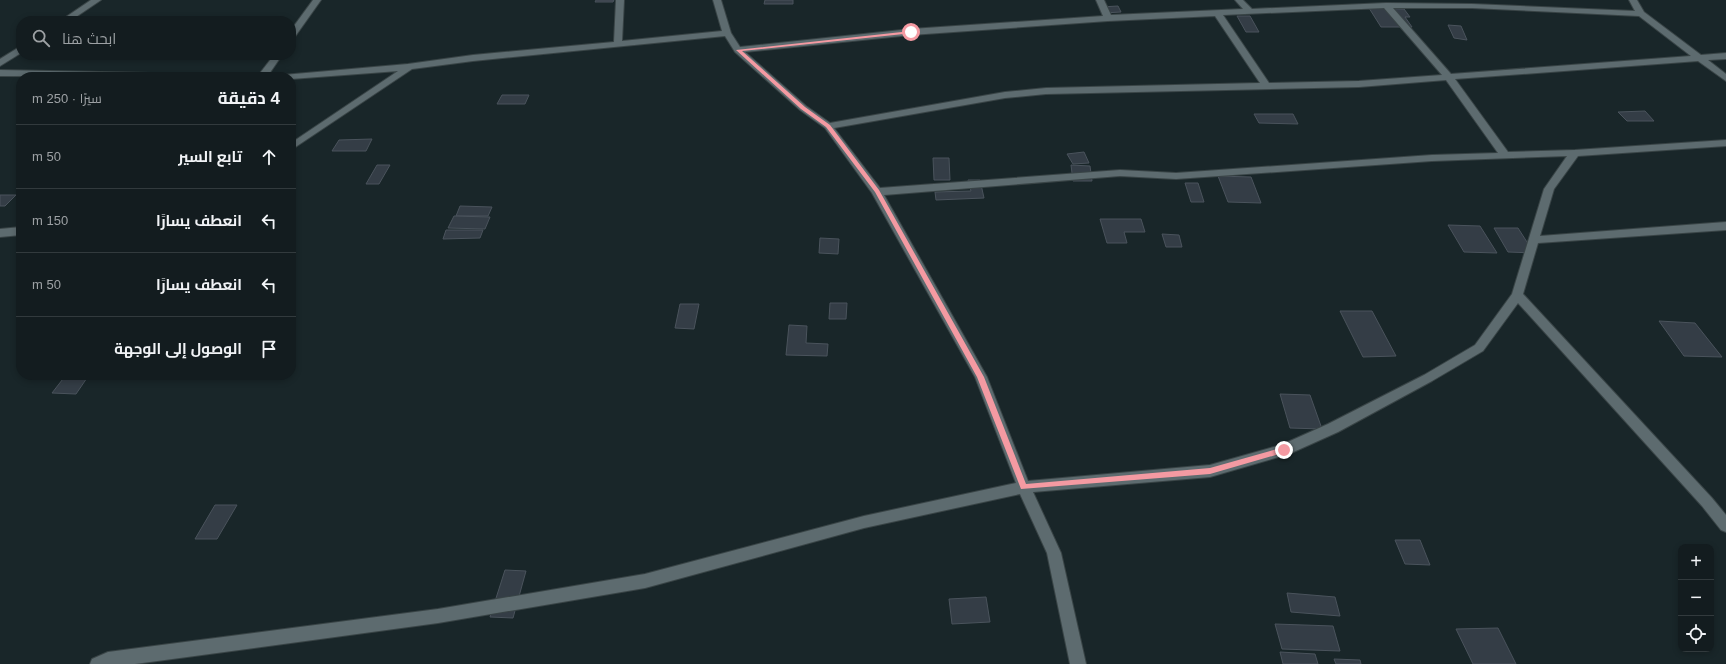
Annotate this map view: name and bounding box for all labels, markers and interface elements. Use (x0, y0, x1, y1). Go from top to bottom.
search box (16, 16, 296, 60)
route start (902, 23, 920, 41)
icon: search (30, 27, 52, 49)
text: ابحث هنا (62, 30, 116, 47)
text: 4 دقيقة (218, 89, 280, 108)
text: سيرًا · 250 m (32, 91, 102, 106)
icon: ahead (258, 146, 280, 168)
text: تابع السير (178, 148, 242, 165)
text: 50 m (32, 149, 61, 164)
icon: left (258, 210, 280, 232)
text: انعطف يسارًا (156, 212, 242, 229)
text: 150 m (32, 213, 68, 228)
icon: left (258, 274, 280, 296)
text: انعطف يسارًا (156, 276, 242, 293)
text: 50 m (32, 277, 61, 292)
icon: arrive (258, 338, 280, 360)
text: الوصول إلى الوجهة (114, 340, 242, 357)
route end (1275, 441, 1293, 459)
map controls (1678, 544, 1714, 652)
button: + (1678, 544, 1714, 580)
button: − (1678, 580, 1714, 616)
button: locate (1678, 616, 1714, 652)

